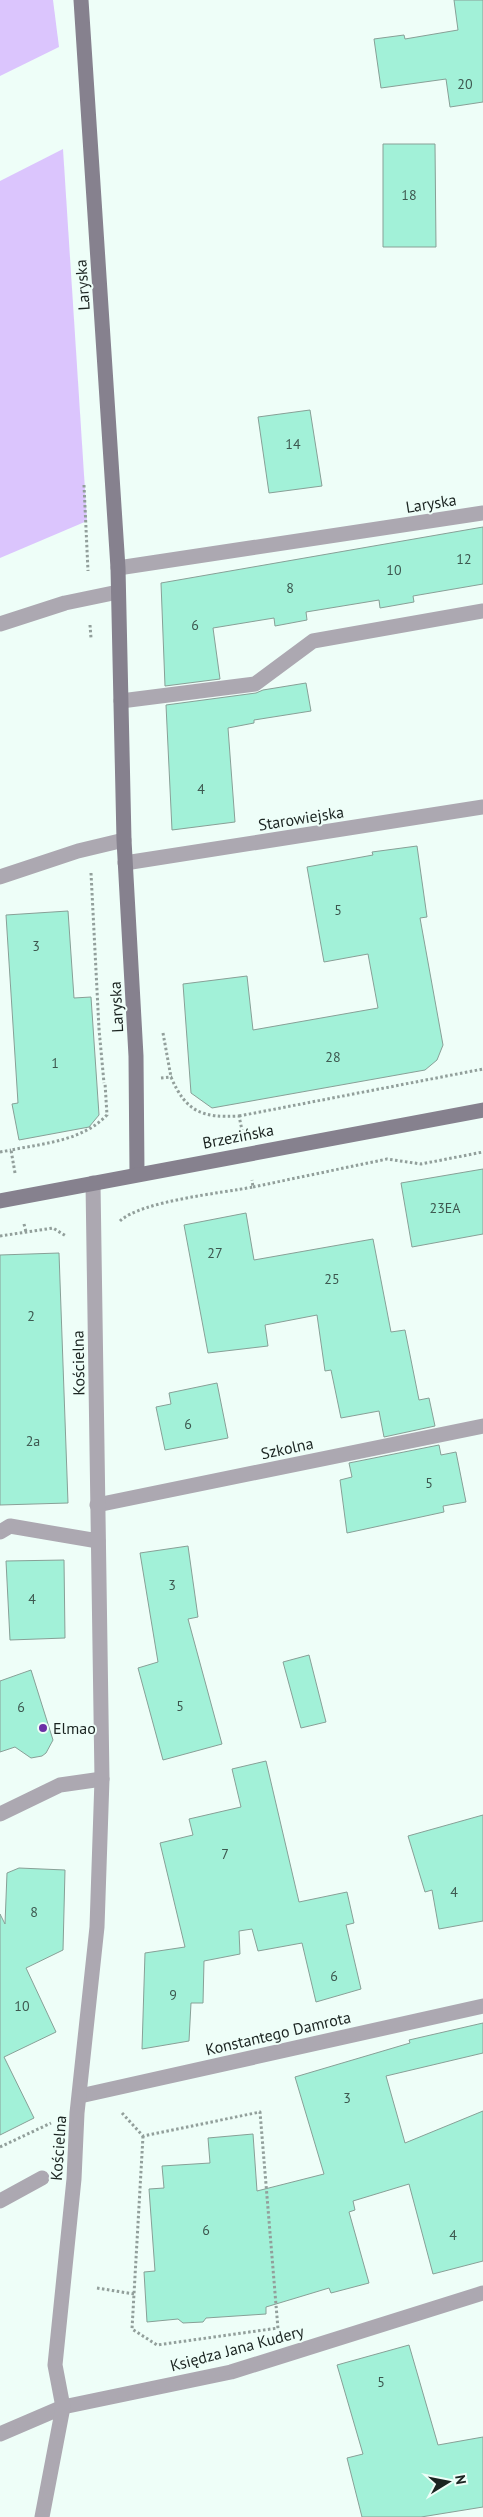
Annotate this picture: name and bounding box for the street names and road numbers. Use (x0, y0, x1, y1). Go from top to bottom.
street label: Laryska (70, 259, 94, 311)
street label: Laryska (404, 489, 458, 517)
street label: Starowiejska (257, 801, 345, 835)
street label: Laryska (105, 981, 127, 1033)
street label: Brzezińska (201, 1119, 275, 1153)
street label: Kościelna (67, 1330, 89, 1396)
street label: Szkolna (259, 1433, 315, 1463)
street label: Konstantego Damrota (203, 2007, 353, 2059)
street label: Kościelna (46, 2115, 70, 2181)
street label: Księdza Jana Kudery (168, 2320, 307, 2375)

